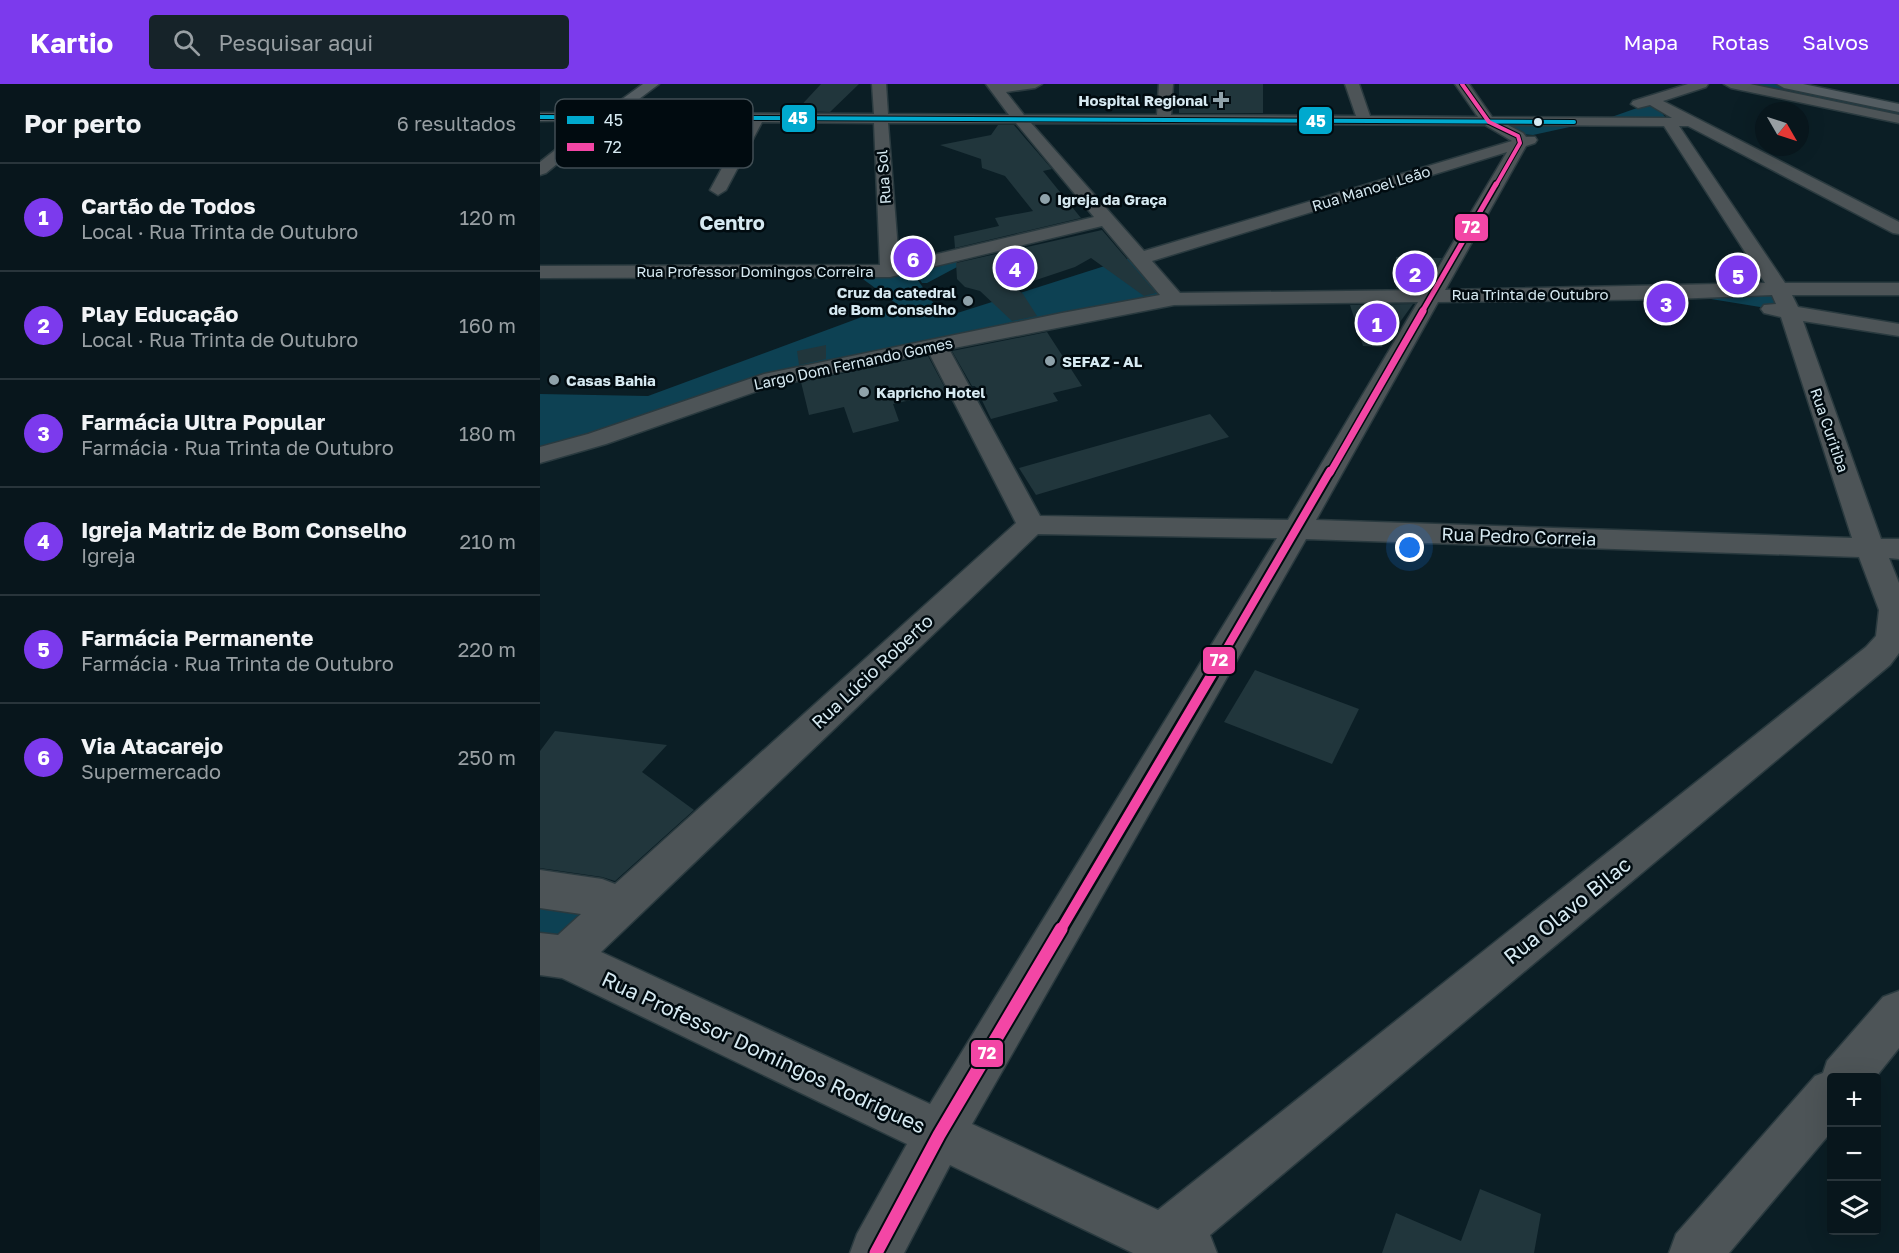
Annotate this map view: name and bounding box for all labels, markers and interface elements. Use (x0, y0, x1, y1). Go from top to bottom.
search box (149, 15, 569, 69)
text: Kartio (30, 26, 113, 59)
icon: search (170, 26, 203, 59)
text: Pesquisar aqui (218, 29, 373, 56)
text: Mapa (1624, 29, 1678, 55)
text: Rotas (1711, 29, 1769, 55)
text: Salvos (1802, 29, 1869, 55)
place label: Hospital Regional (1078, 91, 1208, 109)
marker: Hospital Regional (1212, 91, 1230, 109)
legend (555, 99, 753, 168)
north arrow (1755, 102, 1809, 156)
line badge: 45 (781, 104, 816, 133)
line badge: 45 (1298, 106, 1333, 135)
text: Por perto (24, 108, 141, 139)
text: 45 (788, 108, 808, 128)
text: 45 (604, 110, 623, 130)
text: 6 resultados (397, 111, 516, 135)
text: 45 (1306, 111, 1326, 131)
unlabelled marker (1532, 116, 1544, 128)
text: 72 (604, 137, 622, 157)
street label: Rua Sol (872, 149, 894, 205)
street label: Rua Manoel Leão (1310, 161, 1432, 215)
place label: Igreja da Graça (1057, 190, 1167, 208)
text: Cartão de Todos (81, 192, 255, 219)
marker: Igreja da Graça (1038, 192, 1052, 206)
text: 1 (38, 205, 49, 229)
text: 120 m (460, 205, 516, 229)
district label: Centro (699, 210, 765, 234)
line badge: 72 (1454, 213, 1489, 242)
text: 72 (1462, 217, 1480, 237)
text: Local · Rua Trinta de Outubro (81, 219, 358, 243)
pin: 6 (894, 236, 932, 280)
pin: 4 (996, 246, 1034, 291)
pin: 2 (1396, 250, 1434, 296)
pin: 5 (1718, 252, 1758, 297)
street label: Rua Professor Domingos Correira (636, 262, 874, 280)
pin: 3 (1646, 280, 1686, 326)
place label: Cruz da catedral de Bom Conselho (829, 283, 956, 318)
street label: Rua Trinta de Outubro (1451, 285, 1609, 303)
marker: Cruz da catedral de Bom Conselho (961, 294, 975, 308)
text: Play Educação (81, 300, 239, 327)
pin: 1 (1358, 300, 1396, 346)
text: 2 (37, 313, 50, 337)
text: 160 m (459, 313, 516, 337)
text: Local · Rua Trinta de Outubro (81, 327, 358, 351)
street label: Largo Dom Fernando Gomes (752, 333, 954, 393)
place label: SEFAZ - AL (1062, 352, 1143, 370)
marker: SEFAZ - AL (1043, 354, 1057, 368)
place label: Casas Bahia (566, 371, 656, 389)
marker: Casas Bahia (547, 373, 561, 387)
place label: Kapricho Hotel (876, 383, 985, 401)
marker: Kapricho Hotel (857, 385, 871, 399)
street label: Rua Curitiba (1807, 385, 1853, 475)
text: Farmácia Ultra Popular (81, 408, 325, 435)
text: 3 (37, 421, 50, 445)
text: 180 m (459, 421, 516, 445)
text: Farmácia · Rua Trinta de Outubro (81, 435, 394, 459)
text: Igreja Matriz de Bom Conselho (81, 516, 407, 543)
street label: Rua Pedro Correia (1441, 522, 1597, 550)
text: 4 (37, 529, 50, 553)
text: 210 m (460, 529, 516, 553)
your location (1395, 533, 1424, 562)
text: Igreja (81, 543, 135, 567)
street label: Rua Lúcio Roberto (807, 609, 937, 733)
text: Farmácia Permanente (81, 624, 313, 651)
text: 5 (37, 637, 50, 661)
text: 220 m (458, 637, 516, 661)
line badge: 72 (1202, 646, 1236, 675)
text: 72 (1210, 650, 1228, 670)
text: Farmácia · Rua Trinta de Outubro (81, 651, 394, 675)
text: Via Atacarejo (81, 732, 223, 759)
text: 6 (37, 745, 50, 769)
text: 250 m (458, 745, 516, 769)
text: Supermercado (81, 759, 221, 783)
street label: Rua Olavo Bilac (1498, 851, 1636, 969)
street label: Rua Professor Domingos Rodrigues (598, 965, 930, 1139)
line badge: 72 (970, 1039, 1004, 1068)
text: 72 (978, 1043, 996, 1063)
map controls (1827, 1073, 1881, 1235)
button: + (1827, 1073, 1881, 1127)
button: − (1827, 1127, 1881, 1181)
button: layers (1827, 1181, 1881, 1235)

